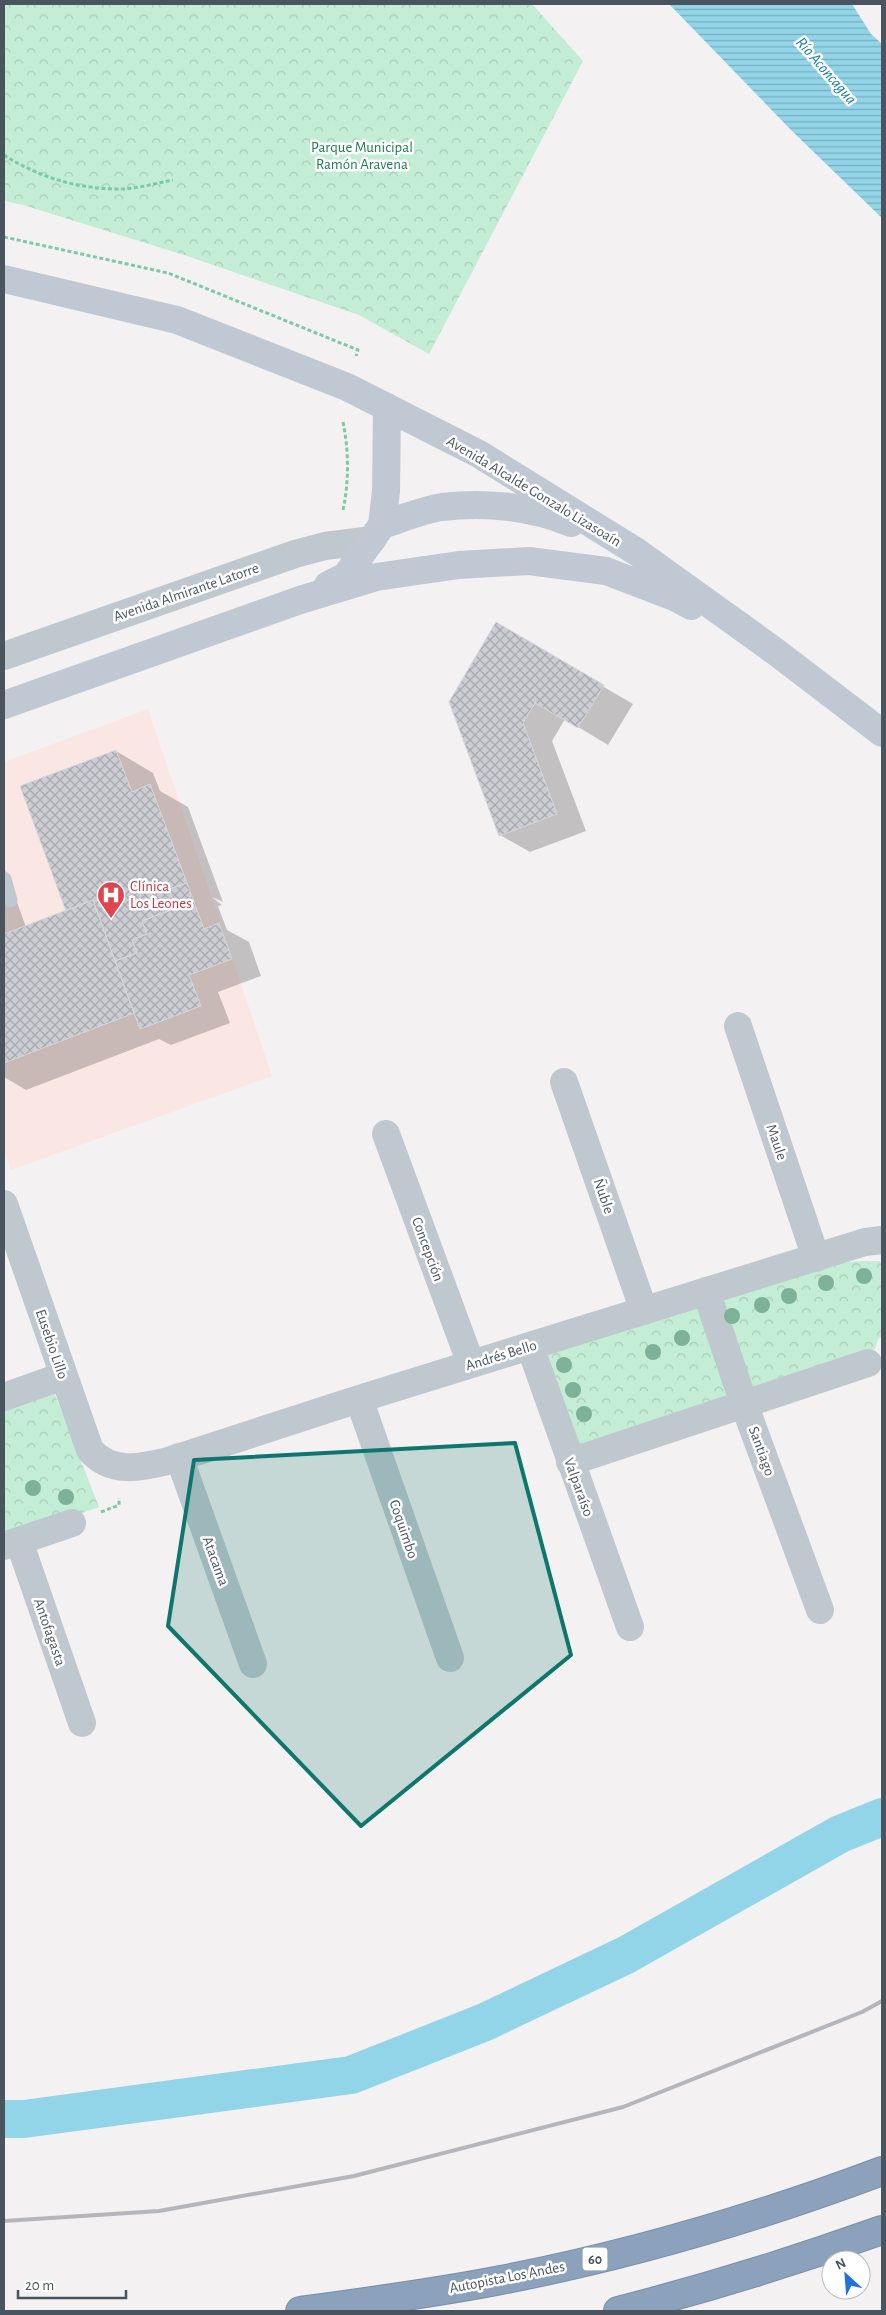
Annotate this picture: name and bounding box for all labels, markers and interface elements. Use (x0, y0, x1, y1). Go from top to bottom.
water label: Río Aconcagua (793, 34, 859, 107)
park label: Parque Municipal Ramón Aravena (311, 140, 413, 172)
street label: Avenida Alcalde Gonzalo Lizasoaín (444, 433, 623, 549)
street label: Avenida Almirante Latorre (112, 560, 261, 624)
place label: Clínica Los Leones (130, 879, 192, 911)
hospital icon: Clínica Los Leones (96, 880, 126, 919)
street label: Maule (763, 1122, 790, 1162)
street label: Ñuble (591, 1176, 617, 1216)
street label: Concepción (409, 1215, 446, 1283)
street label: Eusebio Lillo (33, 1307, 70, 1381)
street label: Andrés Bello (464, 1338, 538, 1373)
street label: Santiago (746, 1424, 777, 1478)
street label: Valparaíso (561, 1456, 596, 1518)
street label: Coquimbo (387, 1498, 421, 1560)
street label: Atacama (200, 1534, 231, 1588)
street label: Antofagasta (31, 1596, 68, 1668)
road number: 60 (582, 2248, 608, 2270)
north arrow (821, 2250, 871, 2300)
text: N (833, 2256, 848, 2273)
street label: Autopista Los Andes (448, 2259, 566, 2296)
scale bar (18, 2268, 125, 2300)
text: 20 m (25, 2278, 54, 2293)

